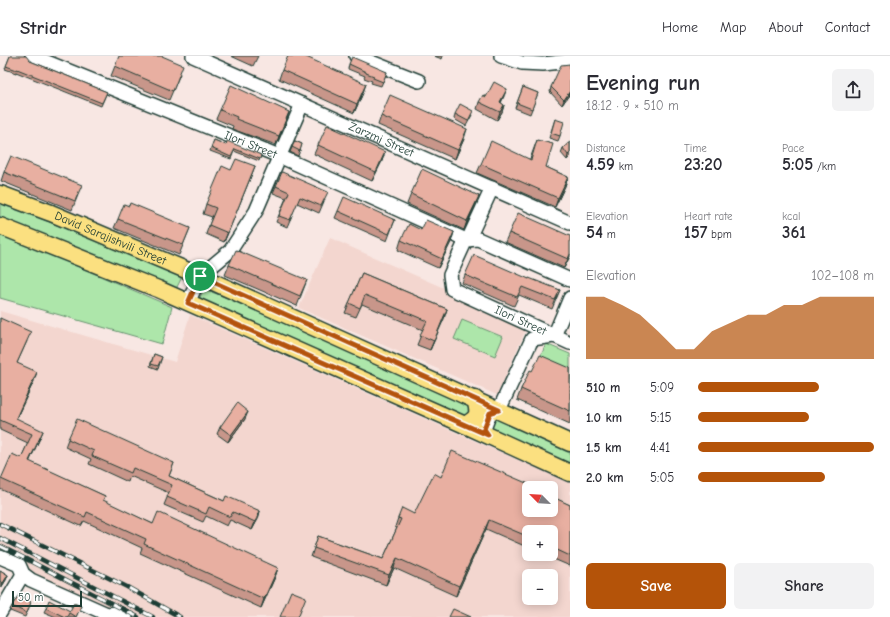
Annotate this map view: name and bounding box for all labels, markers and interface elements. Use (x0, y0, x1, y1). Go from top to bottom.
text: Stridr (20, 17, 66, 39)
text: Home (662, 19, 698, 36)
text: Map (720, 19, 746, 36)
text: About (768, 19, 803, 36)
text: Contact (825, 19, 870, 36)
button: share (832, 69, 874, 111)
text: Evening run (586, 70, 700, 96)
text: 18:12 · 9 × 510 m (586, 98, 679, 113)
street label: Zarzmi Street (347, 119, 417, 160)
street label: Ilori Street (222, 128, 280, 162)
text: Distance (586, 142, 625, 155)
text: Time (684, 142, 707, 155)
text: Pace (782, 142, 804, 155)
text: 4.59 (586, 155, 615, 174)
text: 23:20 (684, 155, 723, 174)
text: 5:05 (782, 155, 813, 174)
text: km (615, 160, 633, 173)
text: /km (813, 160, 836, 173)
street label: David Sarajishvili Street (53, 208, 169, 268)
text: Elevation (586, 210, 628, 223)
text: Heart rate (684, 210, 733, 223)
text: kcal (782, 210, 800, 223)
text: 54 (586, 223, 603, 242)
text: 157 (684, 223, 707, 242)
text: 361 (782, 223, 806, 242)
text: m (603, 228, 616, 241)
text: bpm (707, 228, 732, 241)
pin (183, 259, 217, 293)
icon: arrive (189, 265, 211, 287)
text: Elevation (586, 268, 636, 283)
text: 102–108 m (811, 268, 874, 283)
street label: Ilori Street (492, 302, 549, 338)
text: 510 m (586, 380, 620, 395)
text: 5:09 (650, 380, 674, 395)
text: 1.0 km (586, 410, 622, 425)
text: 5:15 (650, 410, 672, 425)
text: 1.5 km (586, 440, 622, 455)
text: 4:41 (650, 440, 670, 455)
text: 2.0 km (586, 470, 624, 485)
text: 5:05 (650, 470, 674, 485)
north arrow (522, 481, 558, 517)
map controls (522, 481, 558, 605)
button: + (522, 525, 558, 561)
button: Save (586, 563, 726, 609)
button: Share (734, 563, 874, 609)
button: − (522, 569, 558, 605)
scale bar (12, 589, 82, 608)
text: 50 m (18, 591, 43, 604)

